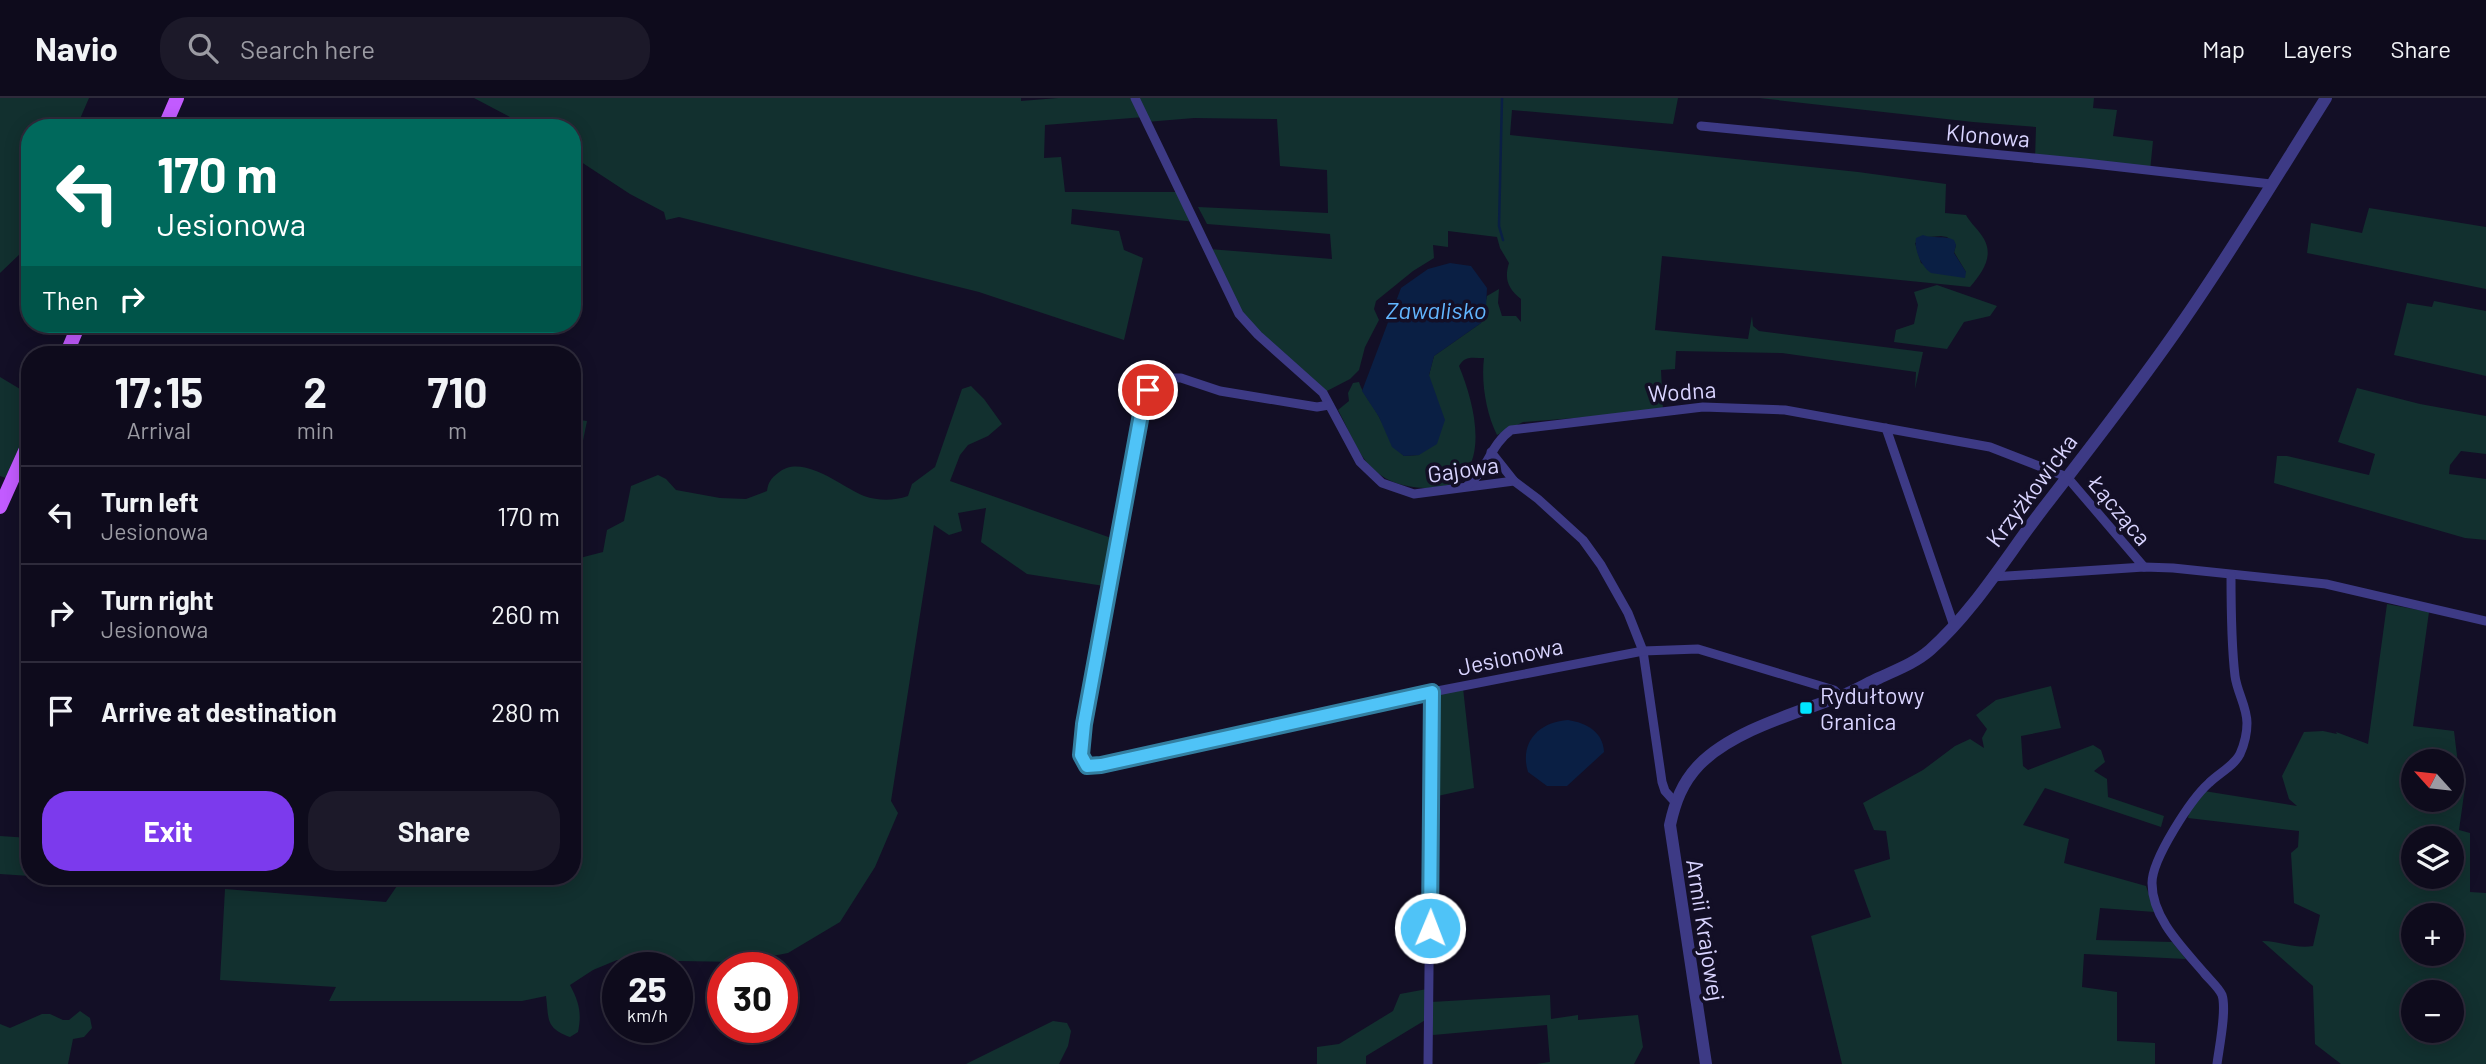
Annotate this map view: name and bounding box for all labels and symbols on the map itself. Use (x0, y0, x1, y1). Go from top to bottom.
street label: Klonowa (1945, 117, 2031, 153)
water label: Zawalisko (1386, 295, 1486, 324)
pin (1118, 360, 1178, 420)
street label: Wodna (1647, 375, 1717, 407)
street label: Krzyżkowicka (1979, 428, 2083, 552)
street label: Gajowa (1426, 450, 1500, 488)
street label: Łącząca (2082, 468, 2157, 551)
street label: Jesionowa (1455, 631, 1565, 681)
place label: Rydułtowy Granica (1820, 681, 1925, 735)
marker: Rydułtowy Granica (1798, 700, 1814, 716)
north arrow (2401, 749, 2464, 812)
street label: Armii Krajowej (1681, 857, 1731, 1003)
position arrow (1393, 891, 1467, 965)
speed limit sign: 30 (707, 952, 798, 1043)

